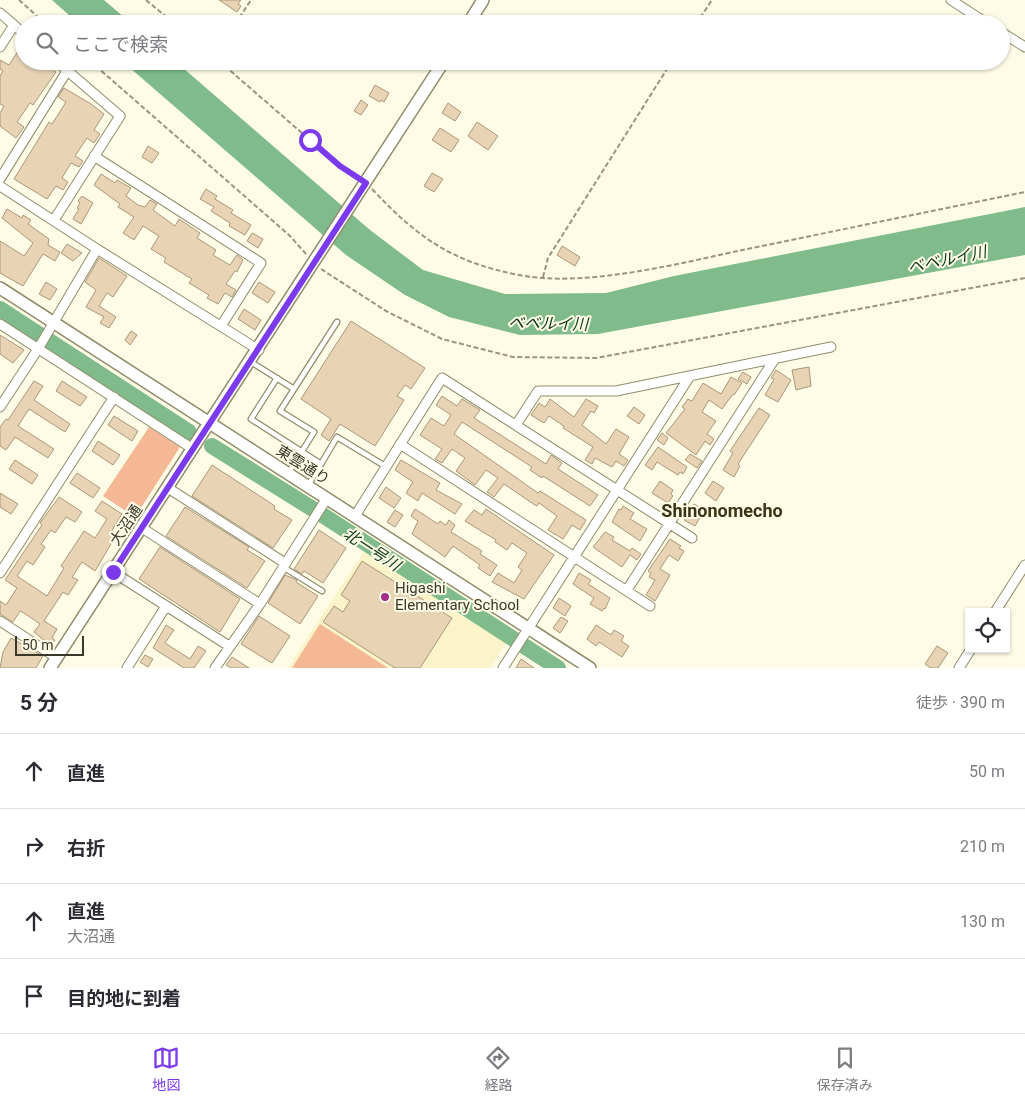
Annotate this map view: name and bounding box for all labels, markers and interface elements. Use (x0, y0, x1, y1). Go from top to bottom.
search box (15, 15, 1010, 70)
icon: search (33, 29, 61, 57)
text: ここで検索 (73, 33, 168, 56)
route start (299, 129, 322, 152)
water label: ベベルイ川 (906, 241, 990, 277)
water label: ベベルイ川 (508, 313, 590, 334)
street label: 東雲通り (273, 441, 333, 489)
district label: Shinonomecho (661, 500, 783, 521)
street label: 大沼通 (106, 501, 146, 549)
water label: 北一号川 (340, 524, 405, 576)
route end (102, 561, 125, 584)
place label: Higashi Elementary School (395, 579, 519, 614)
marker: Higashi Elementary School (379, 591, 391, 603)
map controls (965, 608, 1010, 653)
button: locate (965, 608, 1010, 653)
scale bar (15, 633, 84, 656)
text: 50 m (22, 637, 54, 653)
text: 5 分 (20, 691, 58, 715)
text: 徒歩 · 390 m (916, 693, 1005, 712)
icon: ahead (20, 757, 48, 785)
text: 直進 (67, 762, 105, 785)
text: 50 m (969, 762, 1005, 781)
icon: right (20, 832, 48, 860)
text: 右折 (67, 837, 105, 860)
text: 210 m (960, 837, 1005, 856)
text: 直進 (67, 900, 105, 923)
icon: ahead (20, 907, 48, 935)
text: 130 m (960, 912, 1005, 931)
text: 大沼通 (67, 927, 115, 946)
icon: arrive (20, 982, 48, 1010)
text: 目的地に到着 (67, 987, 181, 1010)
tab: 地図 (152, 1044, 180, 1094)
tab: 経路 (484, 1044, 512, 1094)
tab: 保存済み (817, 1044, 873, 1094)

